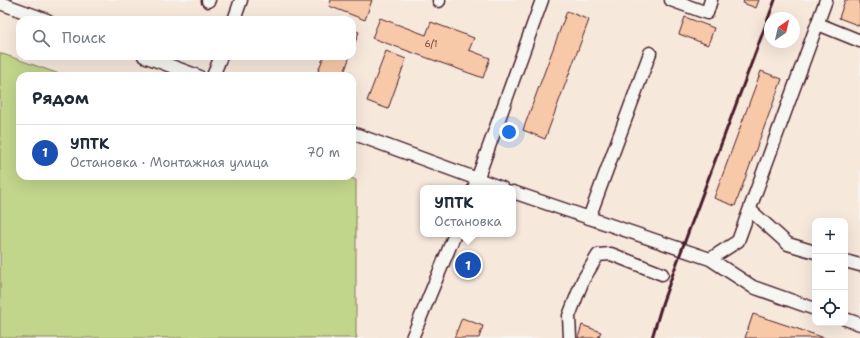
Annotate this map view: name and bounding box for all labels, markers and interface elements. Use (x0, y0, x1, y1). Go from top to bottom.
north arrow (764, 12, 800, 48)
search box (16, 16, 356, 60)
icon: search (30, 27, 52, 49)
text: Поиск (62, 28, 106, 48)
house number: 6/1 (424, 38, 438, 50)
text: Рядом (32, 87, 89, 109)
your location (499, 122, 519, 142)
text: УПТК (70, 134, 109, 154)
text: 1 (42, 144, 48, 161)
text: 70 m (306, 144, 340, 161)
text: Остановка · Монтажная улица (70, 154, 269, 171)
popup (420, 185, 516, 237)
text: УПТК (434, 193, 474, 213)
text: Остановка (434, 213, 502, 230)
map controls (812, 218, 848, 326)
button: + (812, 218, 848, 254)
pin: 1 (455, 250, 481, 280)
button: − (812, 254, 848, 290)
button: locate (812, 290, 848, 326)

